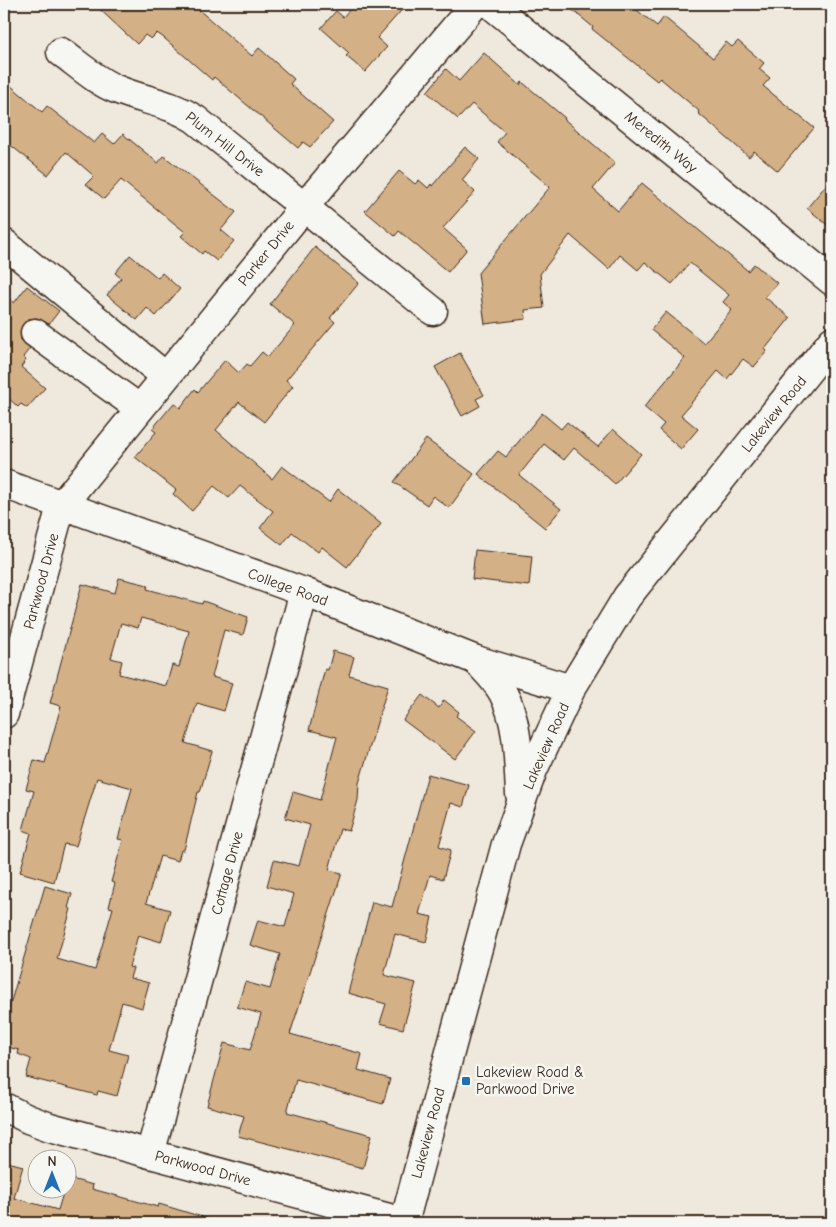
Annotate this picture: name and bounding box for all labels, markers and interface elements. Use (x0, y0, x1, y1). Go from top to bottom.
street label: Meredith Way (621, 107, 701, 177)
street label: Plum Hill Drive (182, 108, 268, 181)
street label: Parker Drive (234, 216, 298, 289)
street label: Lakeview Road (738, 372, 810, 456)
street label: Parkwood Drive (20, 531, 63, 631)
street label: College Road (245, 564, 331, 610)
street label: Lakeview Road (519, 700, 573, 792)
street label: Cottage Drive (207, 829, 247, 917)
place label: Lakeview Road & Parkwood Drive (476, 1063, 584, 1098)
marker: Lakeview Road & Parkwood Drive (460, 1075, 472, 1087)
street label: Lakeview Road (407, 1086, 449, 1180)
street label: Parkwood Drive (153, 1147, 253, 1190)
north arrow (28, 1150, 78, 1200)
text: N (47, 1153, 57, 1170)

